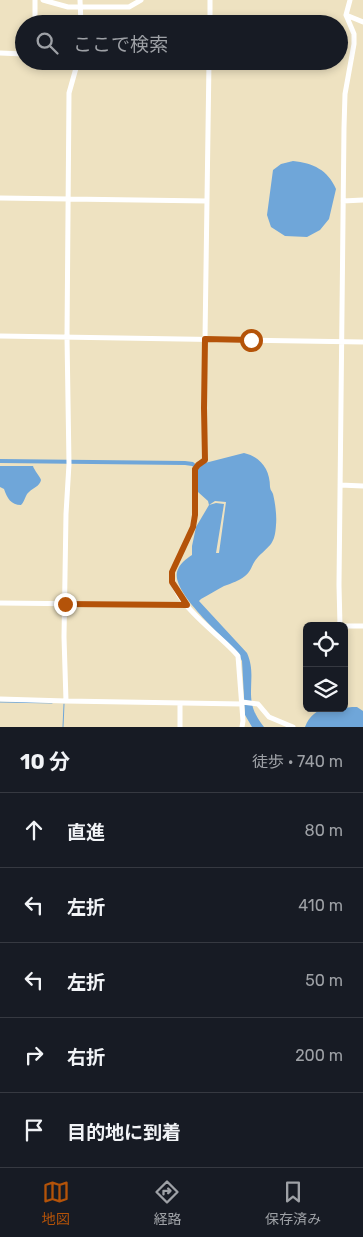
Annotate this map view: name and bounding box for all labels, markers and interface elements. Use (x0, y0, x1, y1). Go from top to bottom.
search box (15, 15, 348, 70)
icon: search (33, 29, 61, 57)
text: ここで検索 (73, 33, 168, 56)
route start (240, 329, 263, 352)
route end (54, 593, 77, 616)
map controls (303, 622, 348, 712)
button: locate (303, 622, 348, 667)
button: layers (303, 667, 348, 712)
text: 10 分 (20, 749, 70, 774)
text: 徒歩 · 740 m (252, 752, 343, 771)
icon: ahead (20, 816, 48, 844)
text: 直進 (67, 821, 105, 844)
text: 80 m (305, 821, 343, 840)
icon: left (20, 891, 48, 919)
text: 左折 (67, 896, 105, 919)
text: 410 m (298, 896, 343, 915)
icon: left (20, 966, 48, 994)
text: 左折 (67, 971, 105, 994)
text: 50 m (305, 971, 343, 990)
icon: right (20, 1041, 48, 1069)
text: 右折 (67, 1046, 105, 1069)
text: 200 m (295, 1046, 343, 1065)
icon: arrive (20, 1116, 48, 1144)
text: 目的地に到着 (67, 1121, 181, 1144)
tab: 地図 (42, 1178, 70, 1228)
tab: 経路 (153, 1178, 181, 1228)
tab: 保存済み (265, 1178, 321, 1228)

